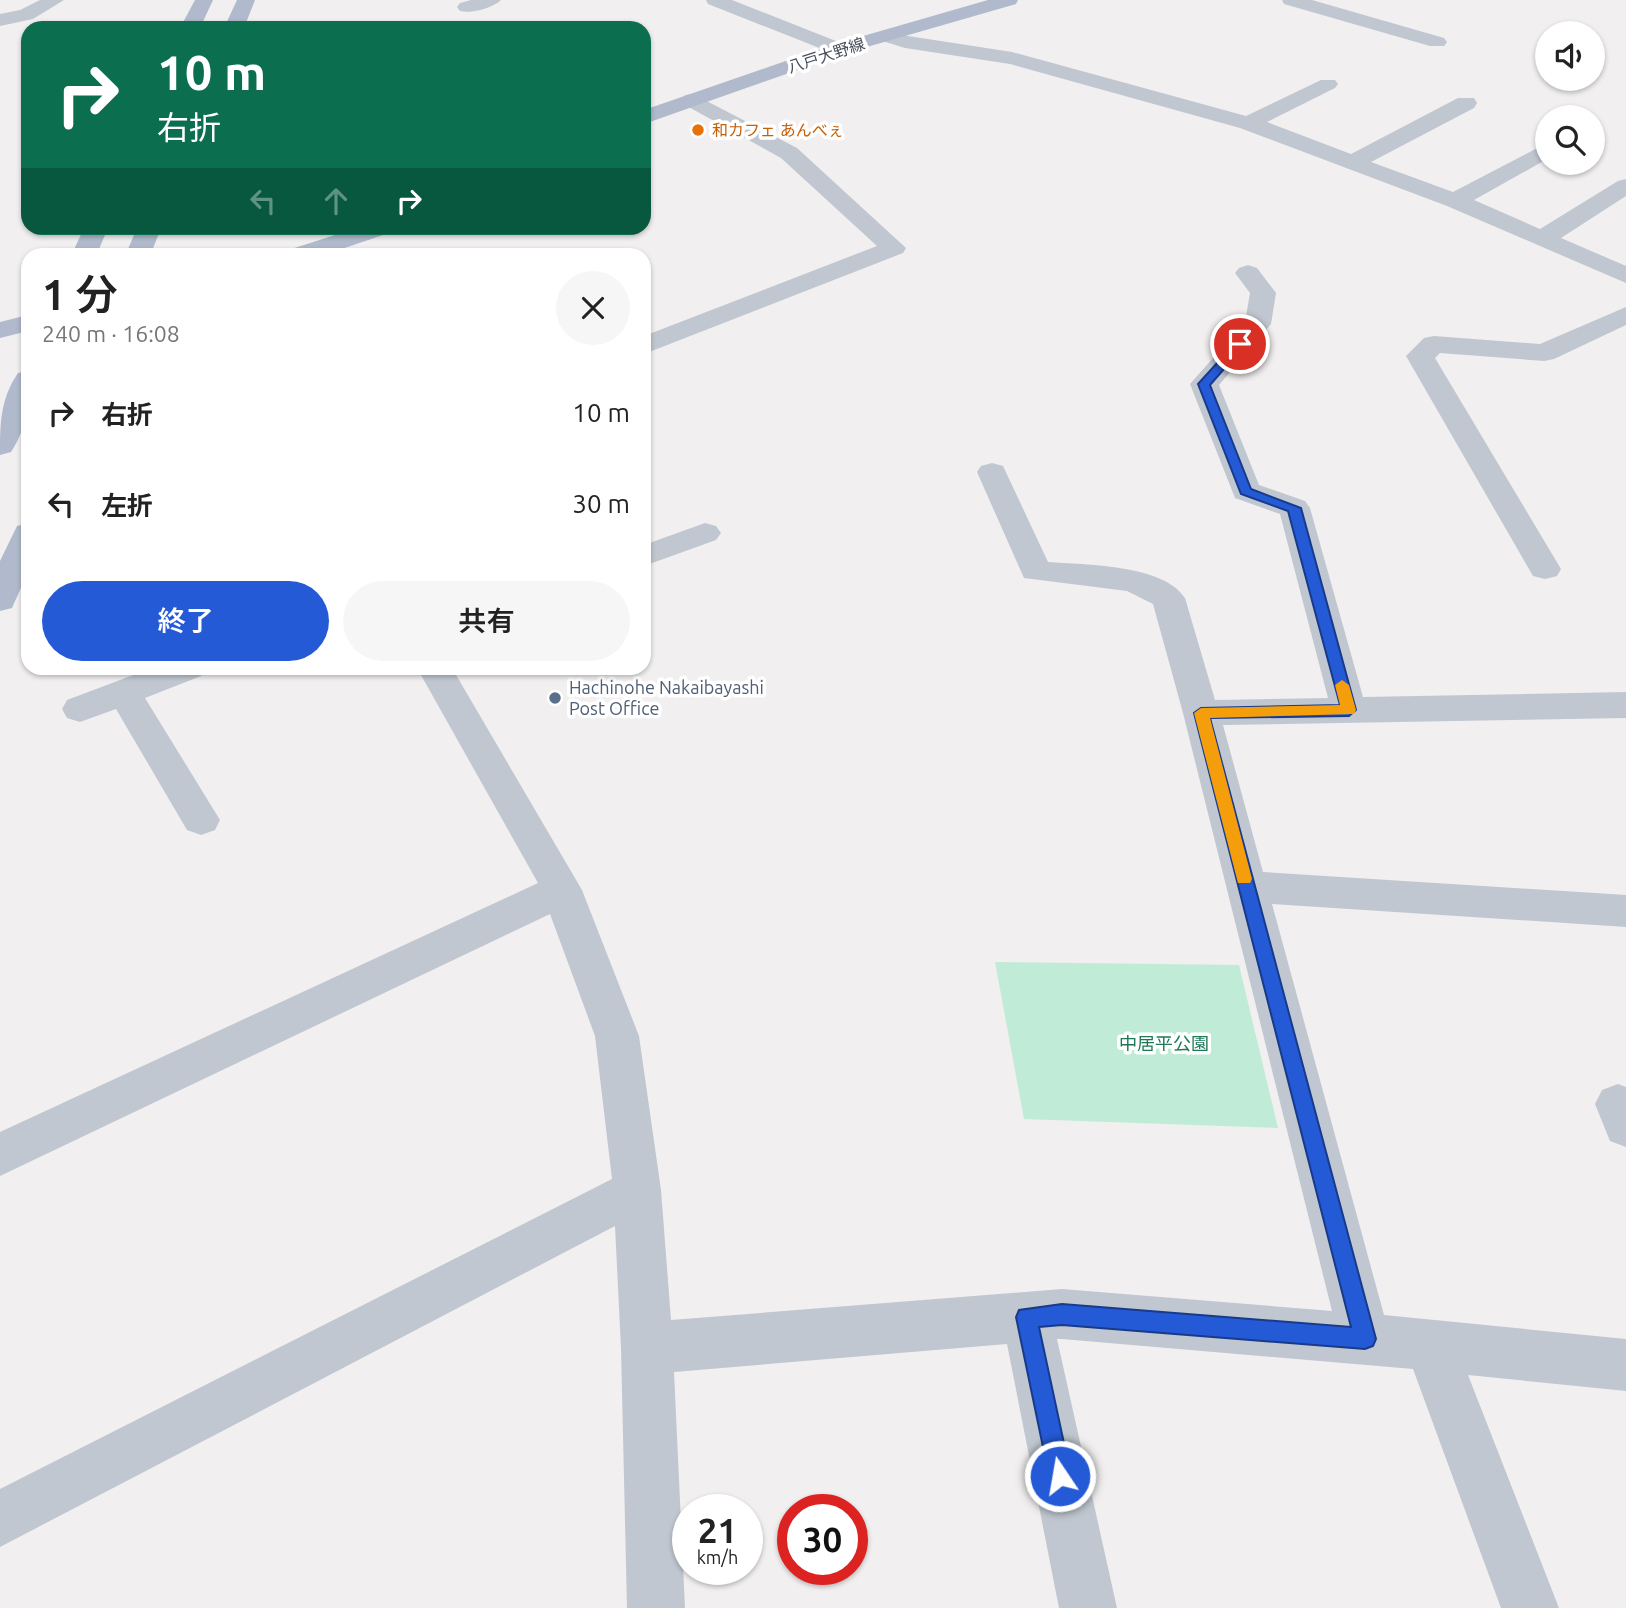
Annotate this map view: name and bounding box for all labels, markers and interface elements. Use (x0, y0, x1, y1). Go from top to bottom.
map controls (1535, 21, 1605, 175)
button: sound (1535, 21, 1605, 91)
street label: 八戸大野線 (785, 34, 867, 76)
text: 10 m (157, 44, 266, 99)
icon: right (42, 49, 133, 140)
button: search (1535, 105, 1605, 175)
text: 右折 (157, 109, 221, 145)
place label: 和カフェ あんべぇ (712, 121, 844, 139)
marker: 和カフェ あんべぇ (690, 122, 706, 138)
icon: left (244, 182, 282, 220)
icon: ahead (317, 182, 355, 220)
icon: right (390, 182, 428, 220)
text: 1 分 (42, 271, 118, 318)
button: close (556, 271, 630, 345)
pin (1210, 314, 1270, 374)
text: 240 m · 16:08 (42, 321, 180, 346)
icon: arrive (1221, 325, 1259, 363)
icon: right (42, 394, 80, 432)
text: 10 m (572, 398, 630, 427)
text: 右折 (101, 400, 153, 429)
icon: left (42, 485, 80, 523)
text: 30 m (572, 489, 630, 518)
text: 左折 (101, 491, 153, 520)
button: 終了 (42, 581, 329, 661)
button: 共有 (343, 581, 630, 661)
place label: Hachinohe Nakaibayashi Post Office (569, 677, 764, 718)
marker: Hachinohe Nakaibayashi Post Office (547, 690, 563, 706)
park label: 中居平公園 (1119, 1033, 1209, 1053)
position arrow (1023, 1439, 1097, 1513)
speed limit sign: 30 (777, 1494, 868, 1585)
text: 21 (698, 1510, 737, 1550)
text: km/h (697, 1547, 738, 1567)

